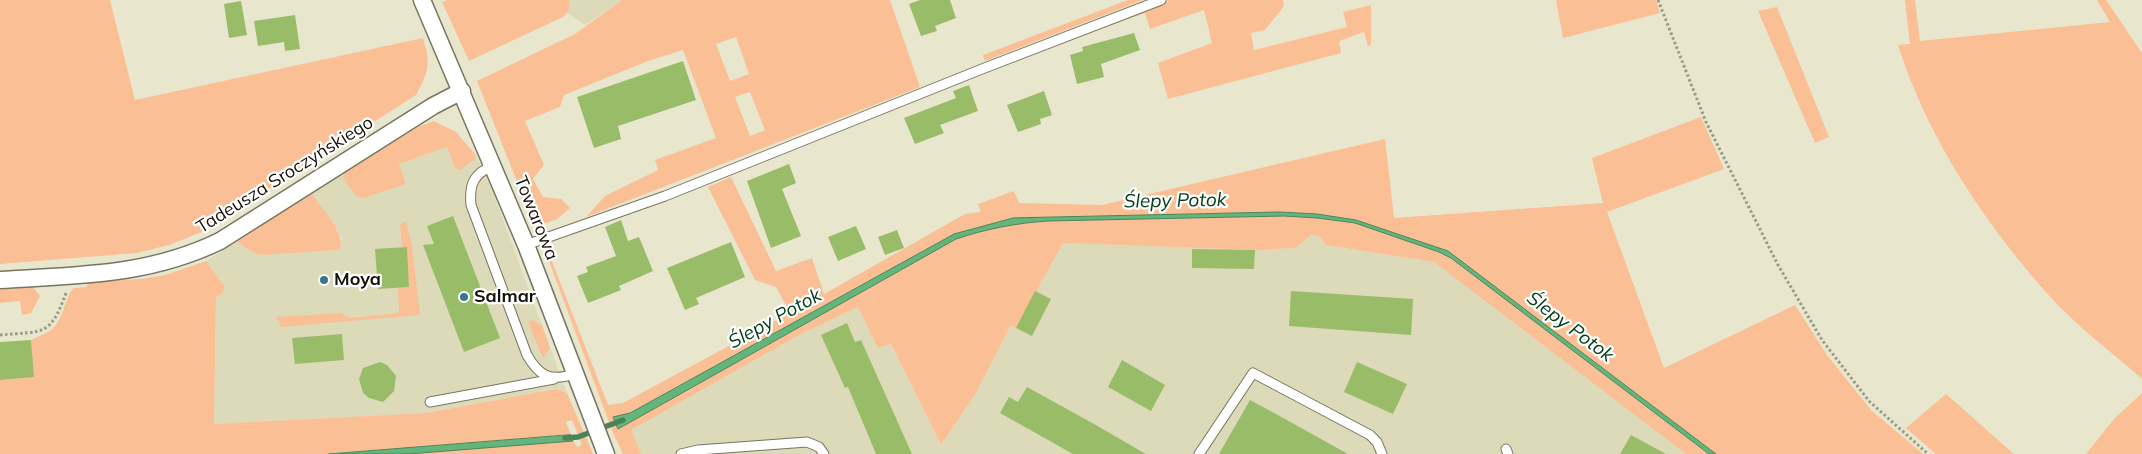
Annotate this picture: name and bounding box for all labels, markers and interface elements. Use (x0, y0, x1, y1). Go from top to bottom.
street label: Tadeusza Sroczyńskiego (193, 112, 377, 238)
street label: Towarowa (509, 173, 563, 263)
water label: Ślepy Potok (1123, 189, 1227, 213)
place label: Moya (334, 269, 381, 291)
marker: Moya (318, 274, 330, 286)
water label: Ślepy Potok (724, 284, 826, 354)
place label: Salmar (474, 286, 536, 308)
water label: Ślepy Potok (1522, 287, 1618, 367)
marker: Salmar (458, 291, 470, 303)

